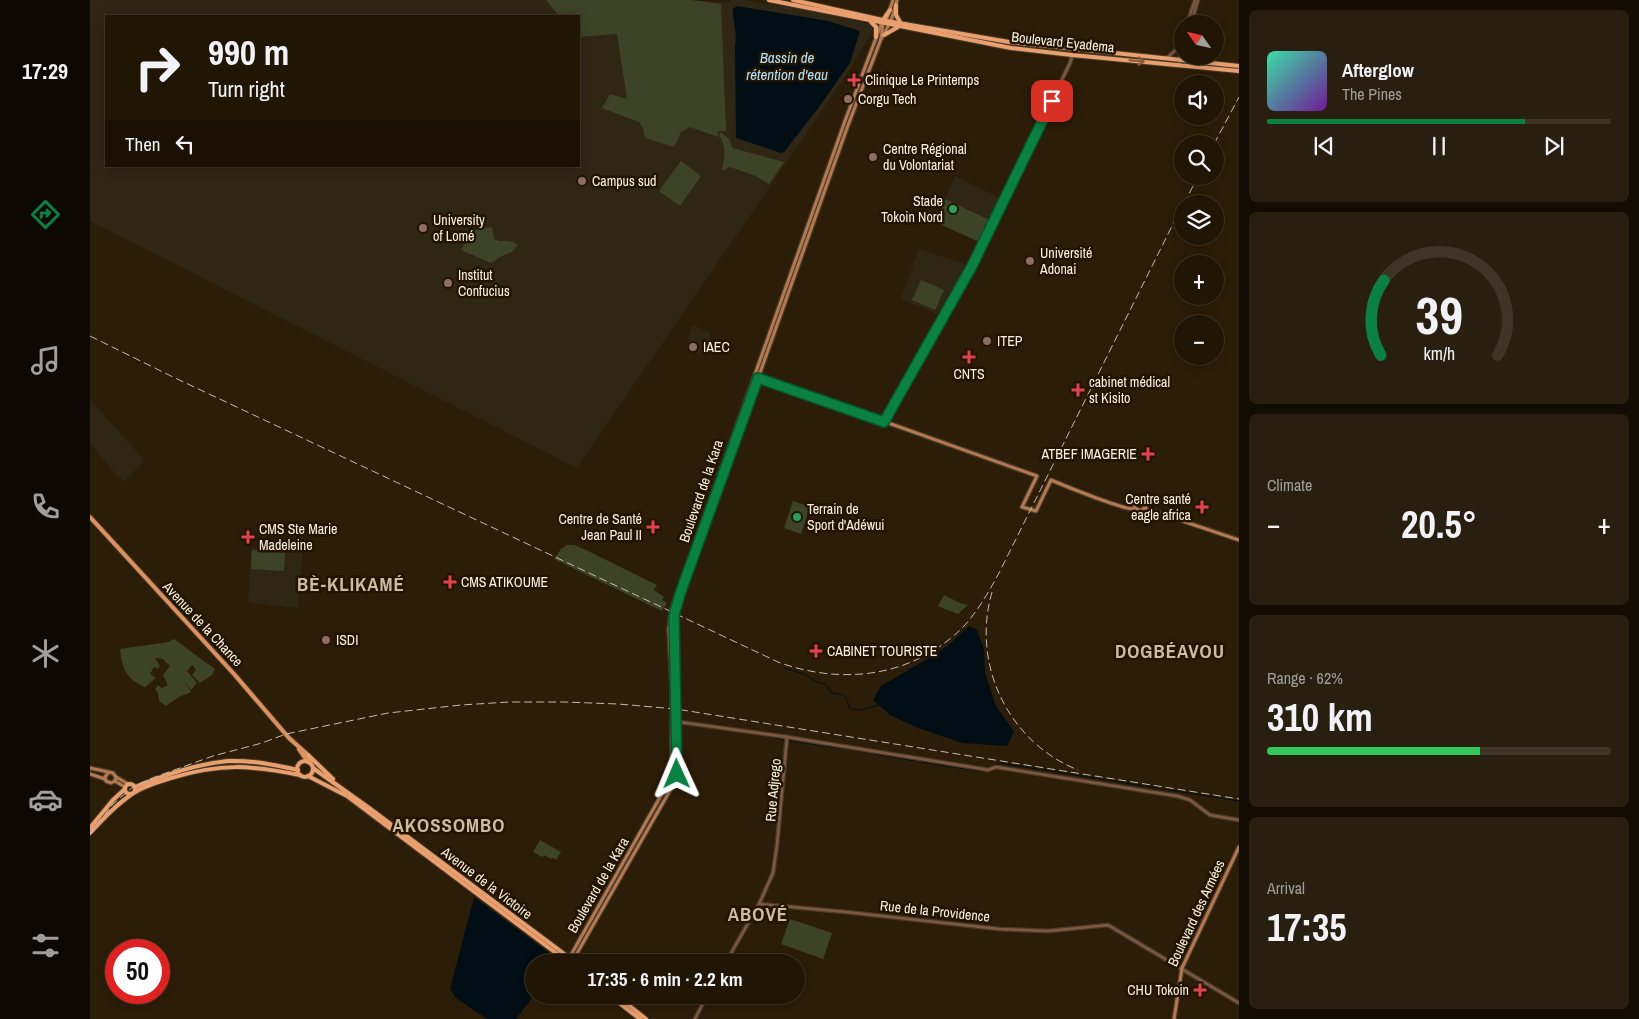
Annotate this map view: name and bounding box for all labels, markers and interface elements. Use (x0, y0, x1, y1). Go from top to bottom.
north arrow (1174, 15, 1224, 65)
map controls (1174, 15, 1224, 365)
street label: Boulevard Eyadema (1011, 28, 1116, 56)
text: 990 m (208, 29, 289, 76)
icon: right (125, 35, 190, 100)
water label: Bassin de rétention d'eau (746, 47, 828, 85)
text: 17:29 (22, 56, 68, 86)
one-way arrow (1128, 56, 1144, 66)
text: Afterglow (1342, 57, 1414, 83)
place label: Clinique Le Printemps (865, 71, 979, 89)
marker: Clinique Le Printemps (847, 73, 861, 87)
text: Turn right (208, 74, 285, 104)
button: sound (1174, 75, 1224, 125)
pin (1031, 80, 1073, 122)
text: The Pines (1342, 83, 1402, 105)
icon: arrive (1038, 87, 1066, 115)
place label: Corgu Tech (858, 90, 917, 108)
marker: Corgu Tech (842, 93, 854, 105)
icon: left (171, 130, 199, 158)
text: Then (125, 131, 161, 157)
icon: previous (1310, 132, 1338, 160)
icon: pause (1425, 132, 1453, 160)
icon: next (1540, 132, 1568, 160)
button: search (1174, 135, 1224, 185)
place label: Centre Régional du Volontariat (883, 140, 967, 174)
marker: Centre Régional du Volontariat (867, 151, 879, 163)
place label: Campus sud (592, 172, 656, 190)
marker: Campus sud (576, 175, 588, 187)
place label: Stade Tokoin Nord (881, 192, 943, 226)
button: layers (1174, 195, 1224, 245)
icon: directions (28, 197, 63, 232)
marker: Stade Tokoin Nord (947, 203, 959, 215)
place label: University of Lomé (433, 211, 485, 245)
marker: University of Lomé (417, 222, 429, 234)
place label: Université Adonai (1039, 244, 1092, 278)
marker: Université Adonai (1024, 255, 1036, 267)
button: + (1174, 255, 1224, 305)
place label: Institut Confucius (458, 266, 510, 300)
marker: Institut Confucius (442, 277, 454, 289)
text: 39 (1415, 280, 1463, 350)
button: − (1174, 315, 1224, 365)
place label: ITEP (997, 332, 1023, 350)
marker: ITEP (981, 335, 993, 347)
place label: IAEC (703, 338, 730, 356)
marker: IAEC (687, 341, 699, 353)
text: km/h (1423, 342, 1455, 366)
icon: music (28, 343, 63, 378)
marker: CNTS (962, 350, 976, 364)
place label: CNTS (953, 365, 985, 383)
place label: cabinet médical st Kisito (1089, 373, 1170, 407)
marker: cabinet médical st Kisito (1071, 383, 1085, 397)
street label: Boulevard de la Kara (675, 437, 727, 545)
place label: ATBEF IMAGERIE (1041, 445, 1137, 463)
marker: ATBEF IMAGERIE (1141, 447, 1155, 461)
text: Climate (1267, 474, 1312, 496)
icon: phone (28, 489, 63, 524)
place label: Centre santé eagle africa (1125, 490, 1192, 524)
text: 20.5° (1401, 499, 1477, 550)
place label: Terrain de Sport d'Adéwui (807, 500, 885, 534)
marker: Centre santé eagle africa (1195, 500, 1209, 514)
text: − (1267, 505, 1280, 543)
text: + (1598, 505, 1611, 543)
place label: Centre de Santé Jean Paul II (558, 510, 642, 544)
marker: Terrain de Sport d'Adéwui (791, 511, 803, 523)
place label: CMS Ste Marie Madeleine (259, 520, 337, 554)
marker: Centre de Santé Jean Paul II (646, 520, 660, 534)
marker: CMS Ste Marie Madeleine (241, 530, 255, 544)
district label: BÈ-KLIKAMÉ (297, 571, 405, 597)
place label: CMS ATIKOUME (461, 573, 548, 591)
marker: CMS ATIKOUME (443, 575, 457, 589)
street label: Avenue de la Chance (158, 577, 247, 670)
place label: ISDI (336, 631, 358, 649)
marker: ISDI (320, 634, 332, 646)
icon: climate (28, 636, 63, 671)
district label: DOGBÉAVOU (1115, 638, 1225, 664)
place label: CABINET TOURISTE (827, 642, 937, 660)
marker: CABINET TOURISTE (809, 644, 823, 658)
text: Range · 62% (1267, 667, 1343, 689)
text: 310 km (1267, 692, 1373, 743)
position arrow (650, 747, 702, 799)
street label: Rue Adjrego (761, 758, 785, 822)
icon: car (28, 782, 63, 817)
district label: AKOSSOMBO (393, 812, 505, 838)
street label: Boulevard de la Kara (563, 834, 633, 936)
street label: Avenue de la Victoire (437, 842, 536, 923)
street label: Boulevard des Armées (1163, 857, 1229, 969)
text: Arrival (1267, 877, 1305, 899)
street label: Rue de la Providence (879, 896, 991, 926)
district label: ABOVÉ (728, 901, 788, 927)
text: 17:35 (1267, 902, 1347, 953)
icon: filters (28, 928, 63, 963)
speed limit sign: 50 (105, 939, 170, 1004)
text: 17:35 · 6 min · 2.2 km (587, 966, 743, 992)
place label: CHU Tokoin (1127, 981, 1189, 999)
marker: CHU Tokoin (1193, 983, 1207, 997)

